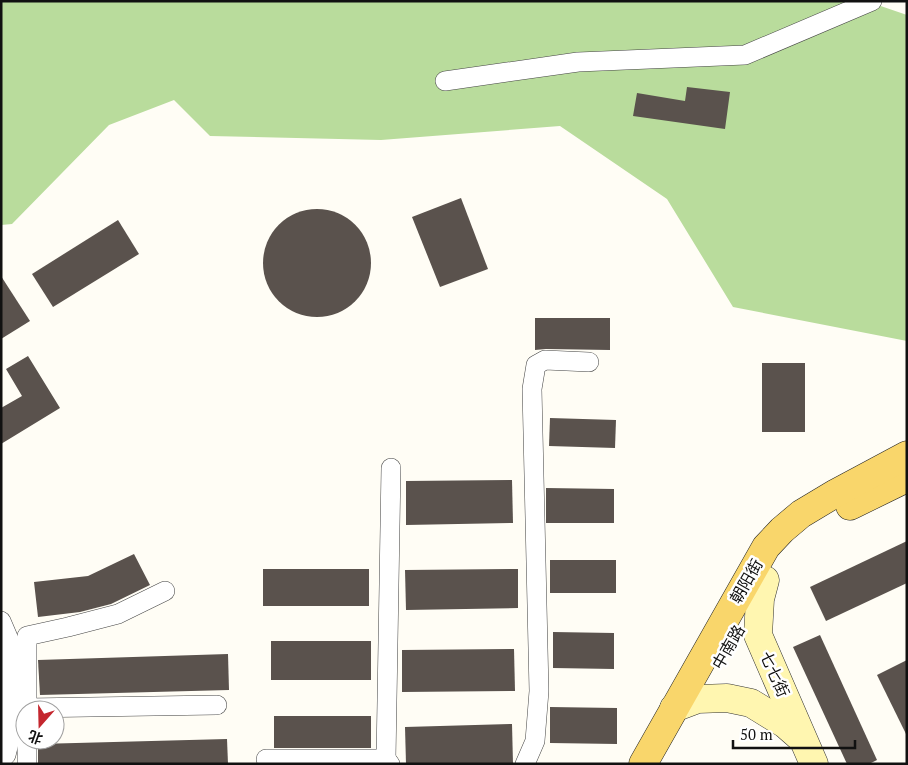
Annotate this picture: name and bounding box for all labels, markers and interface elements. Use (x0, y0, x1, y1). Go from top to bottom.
street label: 朝阳街 (724, 555, 768, 607)
street label: 中南路 (706, 621, 750, 673)
street label: 七七街 (755, 648, 795, 700)
north arrow (15, 700, 65, 750)
scale bar (733, 718, 856, 750)
text: 50 m (740, 724, 773, 744)
text: 北 (26, 726, 45, 749)

